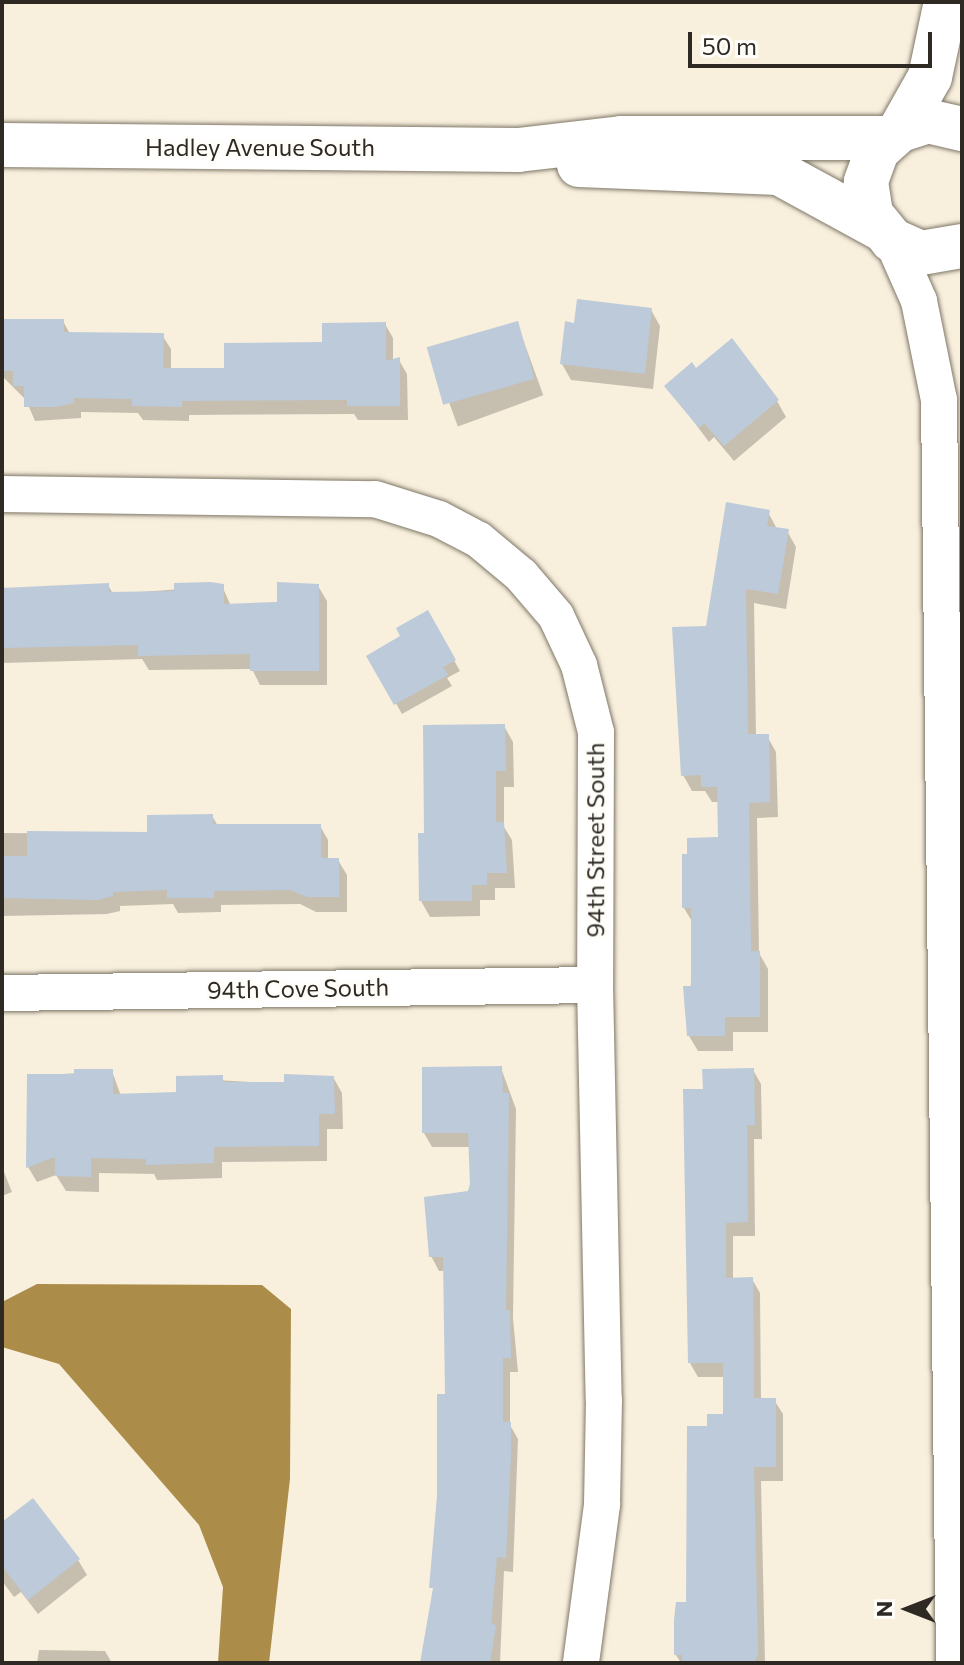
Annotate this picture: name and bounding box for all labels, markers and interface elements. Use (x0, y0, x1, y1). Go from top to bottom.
scale bar (692, 16, 936, 66)
text: 50 m (702, 31, 757, 60)
street label: Hadley Avenue South (145, 133, 375, 161)
street label: 94th Street South (581, 743, 609, 937)
street label: 94th Cove South (207, 972, 389, 1004)
north arrow (868, 1569, 948, 1649)
text: N (870, 1601, 897, 1617)

